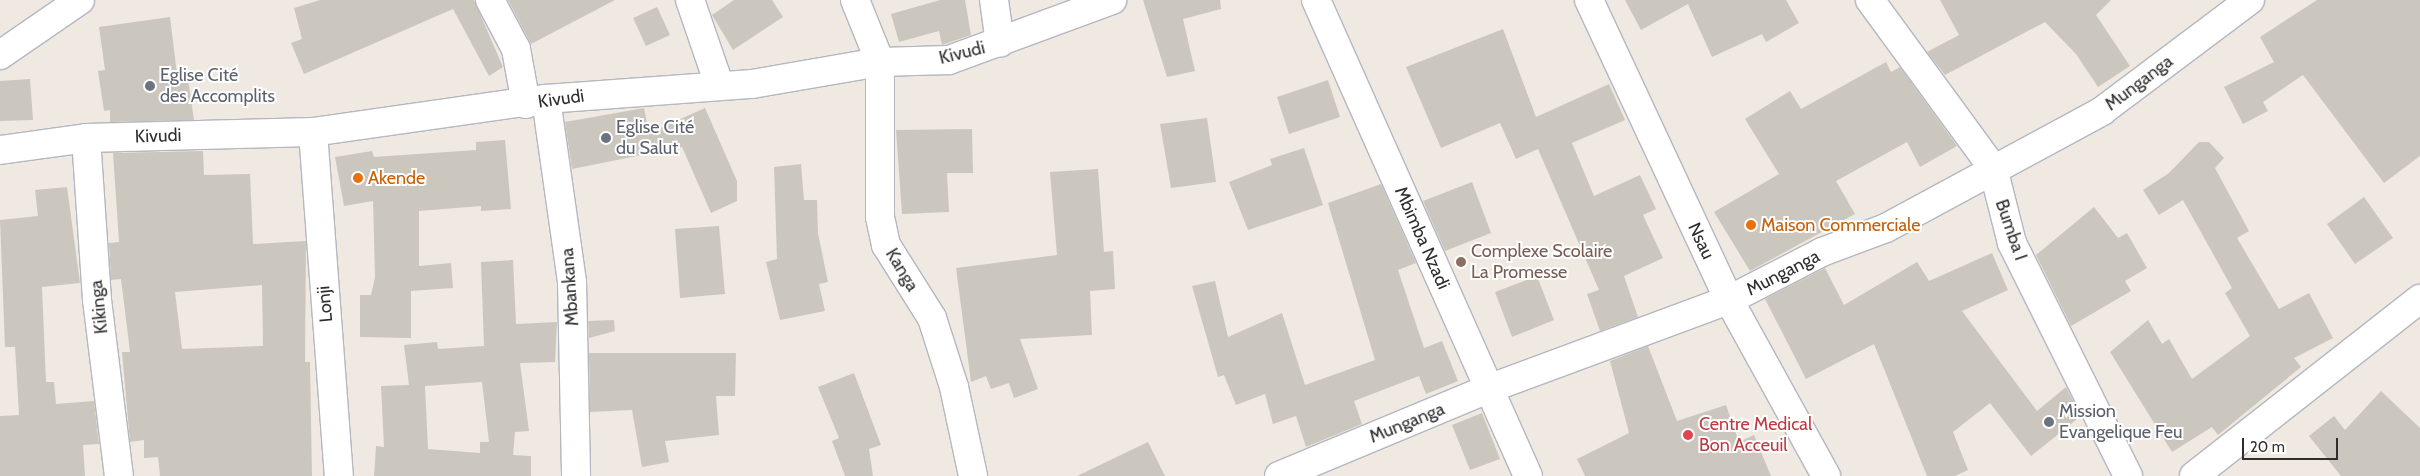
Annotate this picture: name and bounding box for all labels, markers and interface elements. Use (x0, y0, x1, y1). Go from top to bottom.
street label: Kivudi (937, 37, 987, 69)
street label: Munganga (2101, 51, 2177, 115)
place label: Eglise Cité des Accomplits (160, 65, 275, 108)
marker: Eglise Cité des Accomplits (144, 80, 156, 92)
street label: Kivudi (536, 85, 586, 113)
place label: Eglise Cité du Salut (616, 117, 694, 160)
street label: Kivudi (134, 124, 182, 148)
marker: Eglise Cité du Salut (600, 132, 612, 144)
place label: Akende (368, 167, 425, 189)
marker: Akende (352, 172, 364, 184)
street label: Mbimba Nzadi (1390, 183, 1454, 293)
street label: Bumba I (1991, 197, 2031, 263)
place label: Maison Commerciale (1761, 214, 1920, 236)
street label: Nsau (1683, 219, 1719, 263)
marker: Maison Commerciale (1745, 219, 1757, 231)
place label: Complexe Scolaire La Promesse (1471, 241, 1612, 284)
street label: Kanga (881, 245, 923, 295)
street label: Munganga (1743, 245, 1823, 301)
street label: Mbankana (556, 247, 584, 327)
marker: Complexe Scolaire La Promesse (1455, 256, 1467, 268)
street label: Kikinga (85, 279, 113, 335)
street label: Lonji (313, 285, 337, 323)
street label: Munganga (1366, 398, 1448, 448)
place label: Mission Evangelique Feu (2059, 401, 2182, 444)
place label: Centre Medical Bon Acceuil (1699, 414, 1812, 456)
marker: Mission Evangelique Feu (2043, 416, 2055, 428)
marker: Centre Medical Bon Acceuil (1681, 428, 1695, 442)
scale bar (2245, 428, 2341, 460)
text: 20 m (2250, 438, 2285, 456)

